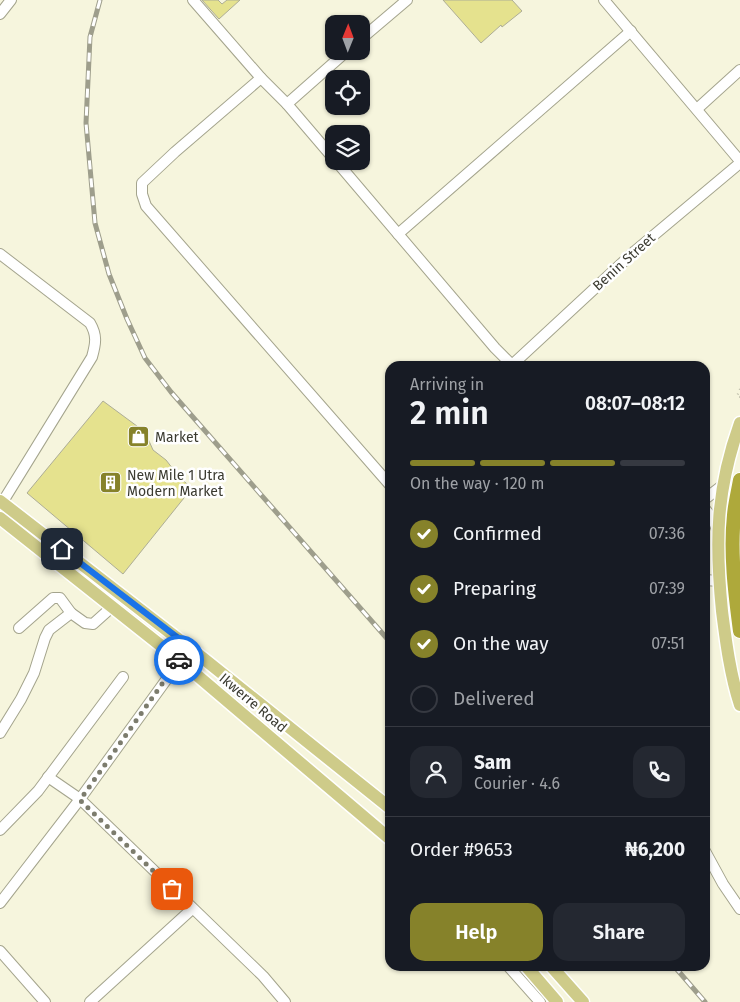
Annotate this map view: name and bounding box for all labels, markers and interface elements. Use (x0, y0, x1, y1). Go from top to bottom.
north arrow (325, 15, 370, 60)
map controls (325, 15, 370, 170)
button: locate (325, 70, 370, 115)
button: layers (325, 125, 370, 170)
street label: Benin Street (589, 229, 659, 294)
text: Arriving in (410, 375, 484, 394)
text: 08:07–08:12 (585, 392, 685, 415)
text: 2 min (410, 394, 489, 432)
shop icon: Market (127, 425, 151, 449)
place label: Market (155, 429, 200, 446)
place label: New Mile 1 Utra Modern Market (127, 467, 225, 500)
building icon: New Mile 1 Utra Modern Market (99, 471, 123, 495)
text: On the way · 120 m (410, 474, 544, 493)
icon: check (410, 520, 438, 548)
text: Confirmed (453, 522, 542, 545)
text: 07:36 (649, 524, 685, 543)
pin (41, 528, 83, 570)
icon: home (48, 535, 76, 563)
icon: check (410, 575, 438, 603)
text: Preparing (453, 577, 536, 600)
text: 07:39 (649, 579, 685, 598)
icon: check (410, 630, 438, 658)
text: On the way (453, 632, 549, 655)
text: 07:51 (651, 634, 685, 653)
courier (154, 635, 204, 685)
icon: car (165, 646, 193, 674)
street label: Ikwerre Road (216, 670, 290, 736)
text: Delivered (453, 687, 535, 710)
button: person (410, 746, 462, 798)
button: phone (633, 746, 685, 798)
text: Sam (474, 751, 511, 774)
text: Courier · 4.6 (474, 774, 560, 793)
text: Order #9653 (410, 838, 513, 861)
text: ₦6,200 (625, 838, 685, 861)
pin (151, 868, 193, 910)
icon: bag (158, 875, 186, 903)
button: Help (410, 903, 543, 961)
button: Share (553, 903, 685, 961)

